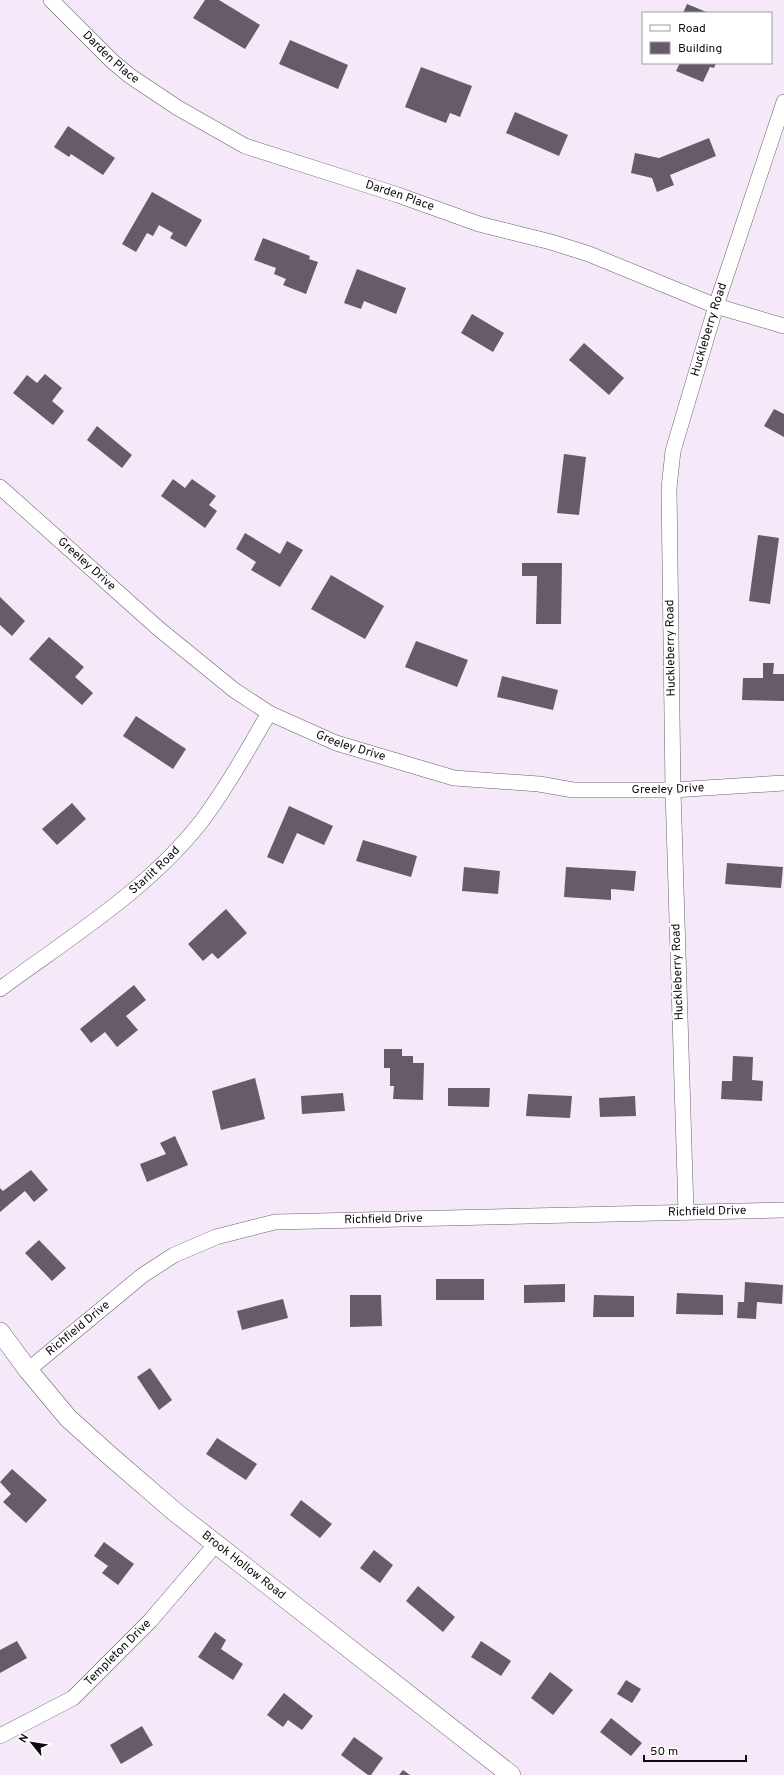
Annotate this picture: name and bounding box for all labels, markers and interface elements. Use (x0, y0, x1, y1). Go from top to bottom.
legend (642, 12, 772, 64)
text: Road (678, 21, 706, 37)
street label: Darden Place (79, 28, 142, 88)
text: Building (678, 41, 722, 57)
street label: Darden Place (363, 177, 436, 215)
street label: Huckleberry Road (688, 281, 731, 378)
street label: Greeley Drive (54, 534, 119, 594)
street label: Huckleberry Road (662, 599, 680, 697)
street label: Greeley Drive (313, 727, 387, 765)
street label: Greeley Drive (632, 780, 705, 798)
street label: Starlit Road (126, 843, 184, 898)
street label: Huckleberry Road (668, 923, 688, 1021)
street label: Richfield Drive (668, 1203, 747, 1221)
street label: Richfield Drive (344, 1211, 423, 1228)
street label: Richfield Drive (43, 1297, 113, 1360)
street label: Brook Hollow Road (198, 1528, 289, 1603)
street label: Templeton Drive (81, 1616, 155, 1690)
north arrow (12, 1723, 52, 1763)
text: N (16, 1732, 32, 1745)
scale bar (644, 1737, 746, 1763)
text: 50 m (650, 1744, 678, 1760)

